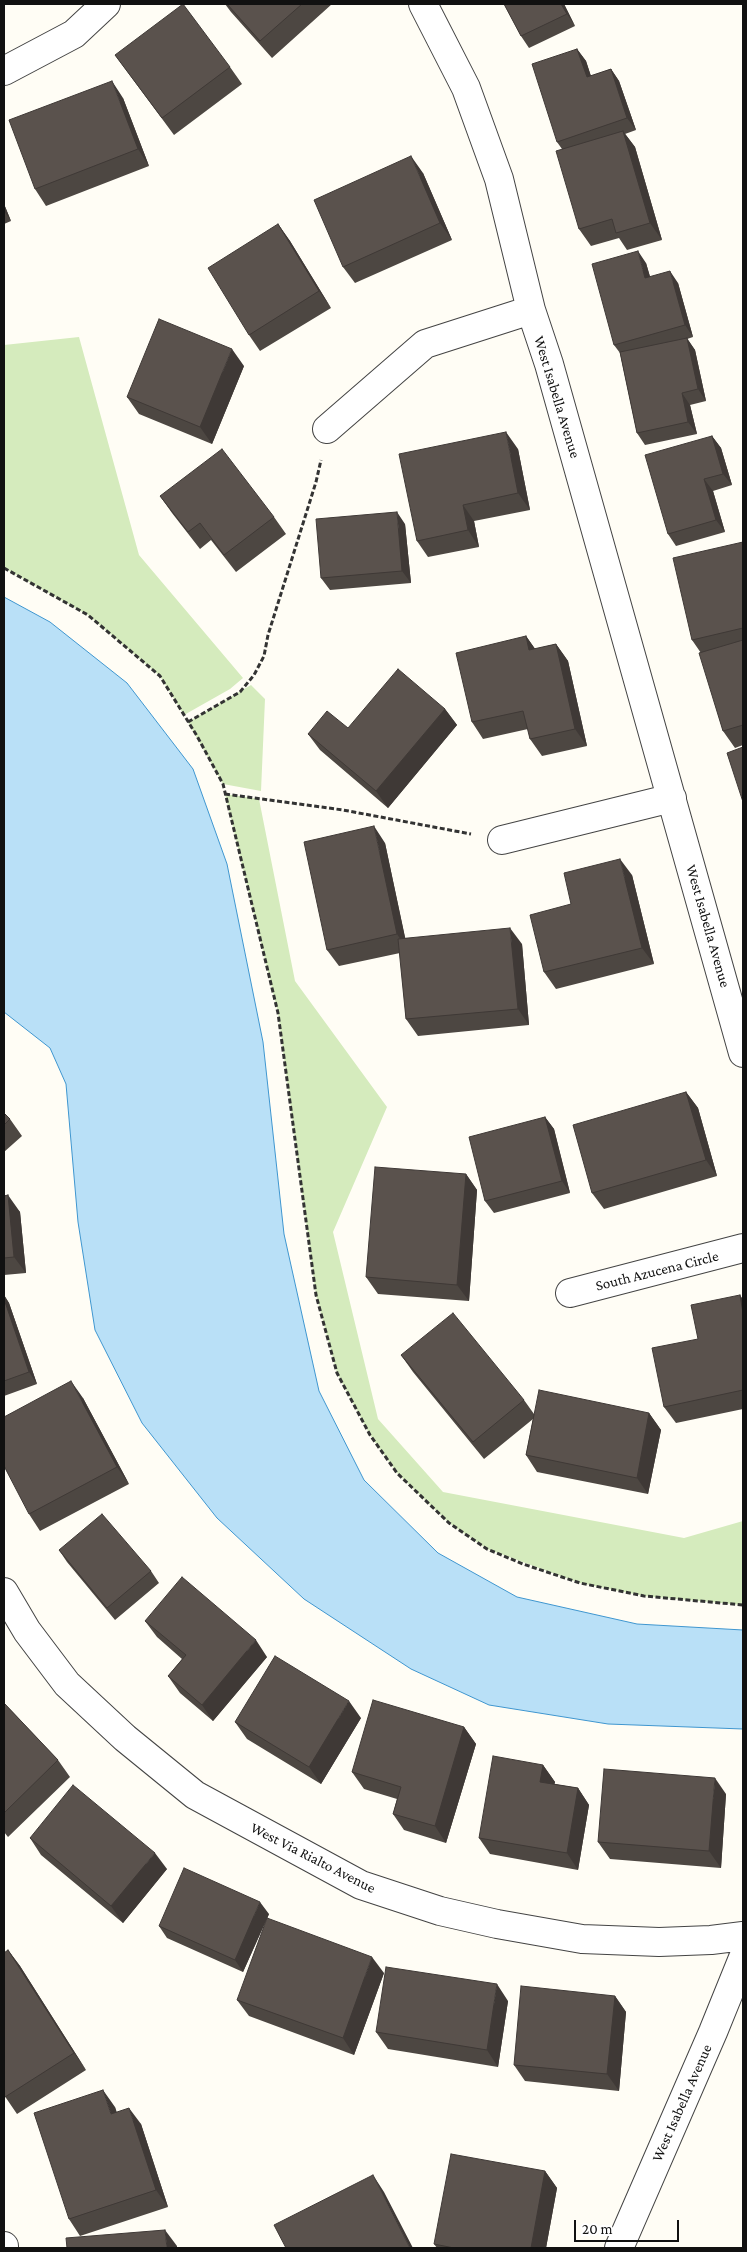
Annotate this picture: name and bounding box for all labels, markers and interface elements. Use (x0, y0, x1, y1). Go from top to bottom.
street label: West Isabella Avenue (530, 334, 584, 460)
street label: West Isabella Avenue (682, 863, 734, 989)
street label: South Azucena Circle (594, 1247, 720, 1295)
street label: West Via Rialto Avenue (248, 1819, 378, 1897)
street label: West Isabella Avenue (648, 2041, 716, 2165)
scale bar (577, 2210, 682, 2242)
text: 20 m (582, 2221, 613, 2237)

